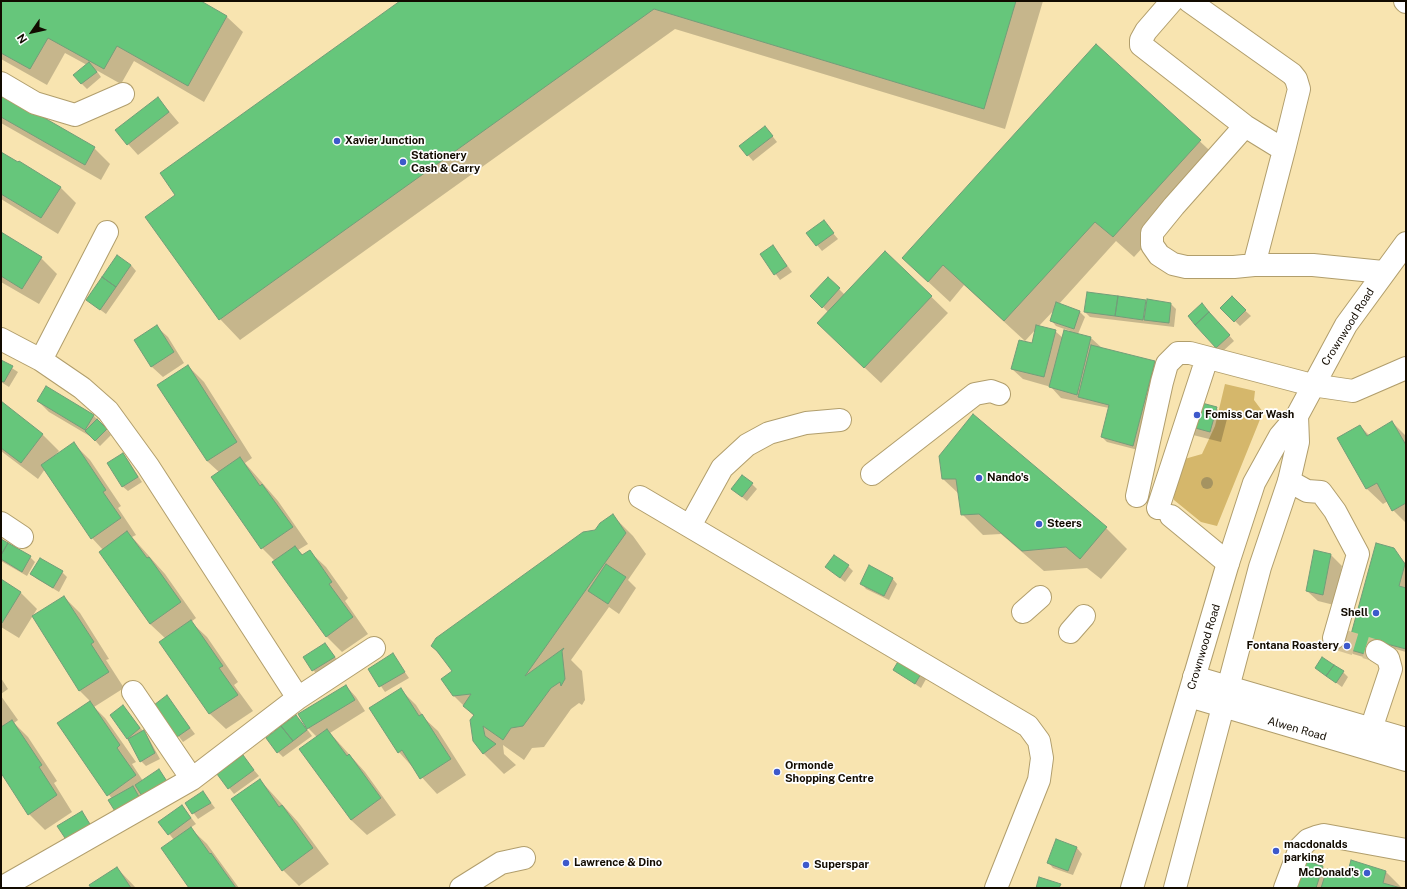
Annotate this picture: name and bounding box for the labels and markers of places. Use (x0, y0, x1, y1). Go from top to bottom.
place label: Xavier Junction (345, 134, 425, 148)
marker: Xavier Junction (332, 136, 342, 146)
place label: Stationery Cash & Carry (411, 149, 480, 175)
marker: Stationery Cash & Carry (398, 157, 408, 167)
place label: Fomiss Car Wash (1205, 408, 1294, 422)
marker: Fomiss Car Wash (1192, 410, 1202, 420)
place label: Nando's (987, 471, 1029, 485)
marker: Nando's (974, 473, 984, 483)
place label: Steers (1047, 517, 1082, 531)
marker: Steers (1034, 519, 1044, 529)
place label: Shell (1340, 606, 1368, 620)
marker: Shell (1371, 608, 1381, 618)
place label: Fontana Roastery (1247, 639, 1339, 653)
marker: Fontana Roastery (1342, 641, 1352, 651)
place label: Ormonde Shopping Centre (785, 759, 874, 785)
marker: Ormonde Shopping Centre (772, 767, 782, 777)
place label: macdonalds parking (1284, 838, 1348, 864)
marker: macdonalds parking (1271, 846, 1281, 856)
place label: Lawrence & Dino (574, 856, 662, 870)
marker: Lawrence & Dino (561, 858, 571, 868)
place label: Superspar (814, 858, 869, 872)
marker: Superspar (801, 860, 811, 870)
place label: McDonald's (1298, 866, 1359, 880)
marker: McDonald's (1362, 868, 1372, 878)

